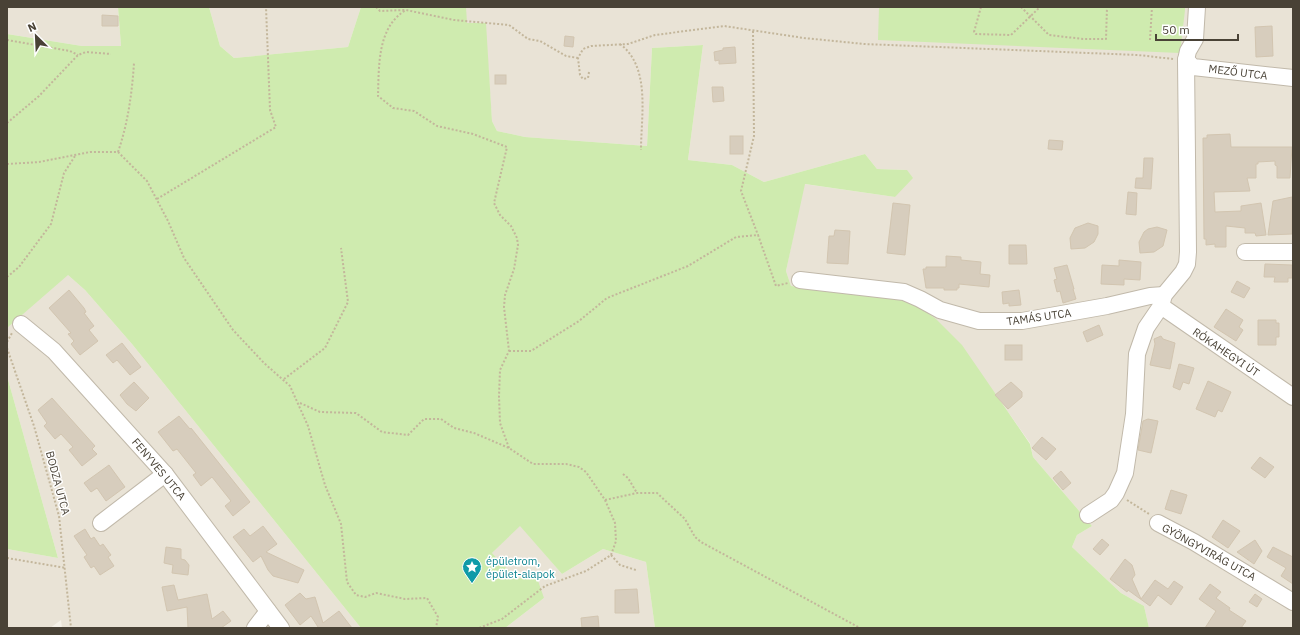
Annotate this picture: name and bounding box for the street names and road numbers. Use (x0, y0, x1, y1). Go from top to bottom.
street label: MEZŐ UTCA (1208, 61, 1268, 83)
street label: TAMÁS UTCA (1006, 306, 1072, 328)
street label: RÓKAHEGYI ÚT (1190, 325, 1263, 380)
street label: FENYVES UTCA (129, 435, 189, 503)
street label: BODZA UTCA (43, 449, 73, 517)
street label: GYÖNGYVIRÁG UTCA (1159, 520, 1259, 584)

